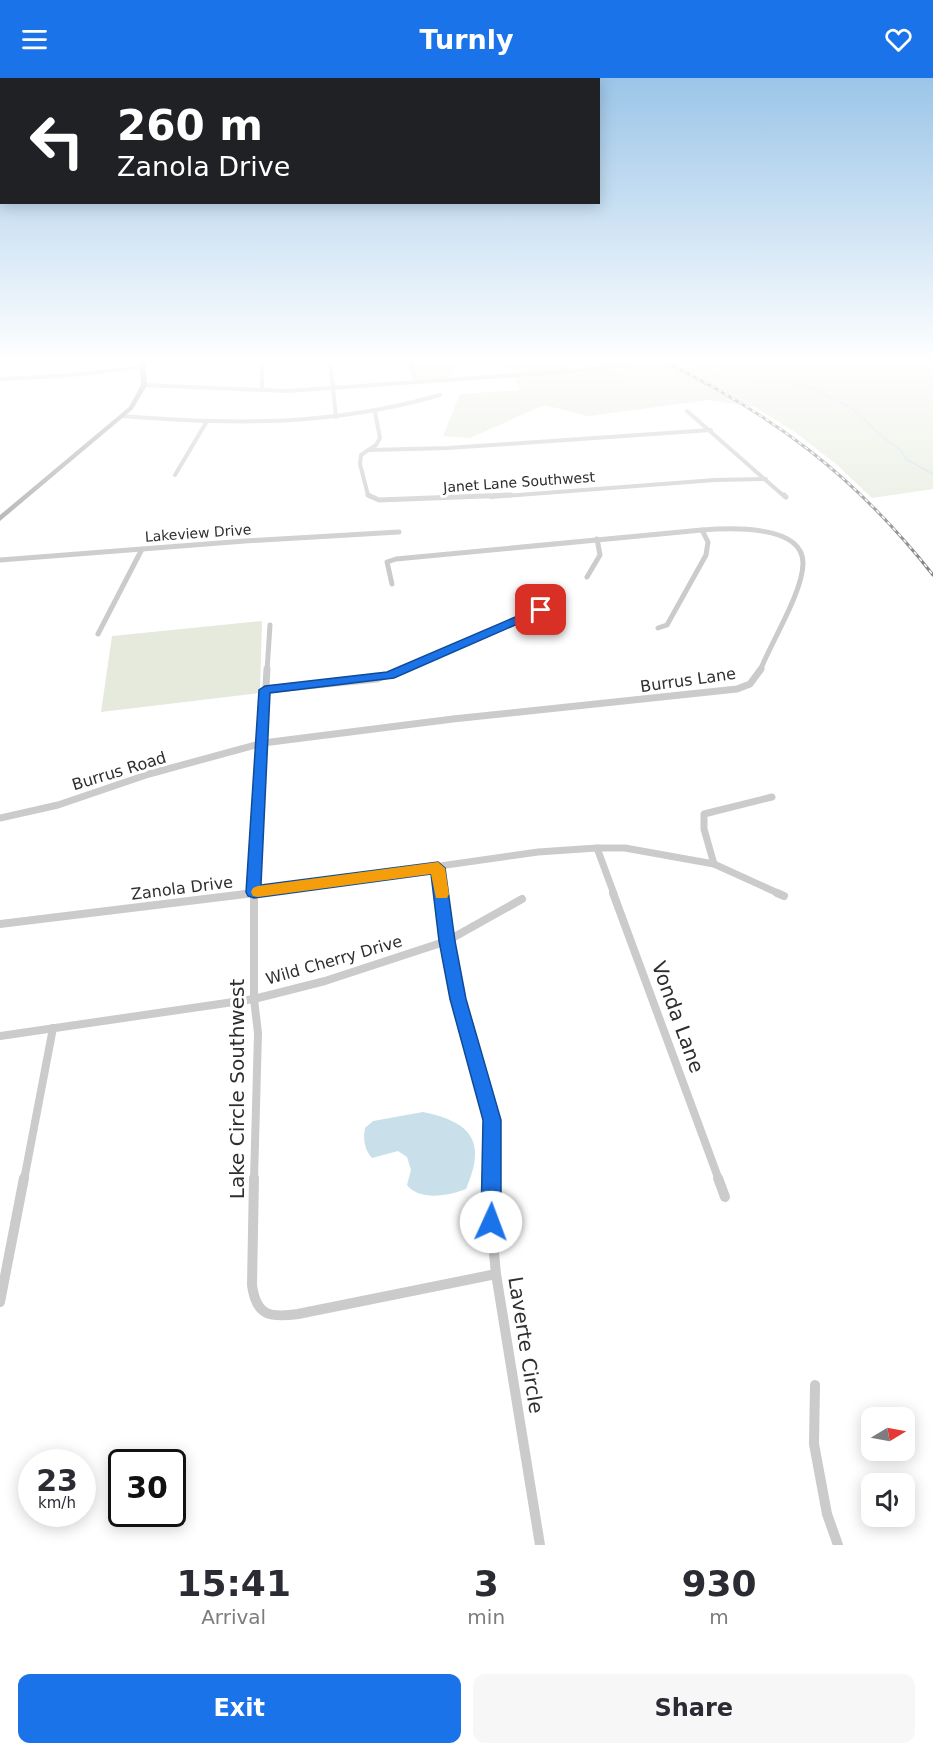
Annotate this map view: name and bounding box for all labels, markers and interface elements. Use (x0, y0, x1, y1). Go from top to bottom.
icon: menu (18, 23, 51, 56)
icon: heart (882, 23, 915, 56)
text: Turnly (419, 24, 514, 55)
text: 260 m (117, 101, 263, 150)
icon: left (18, 102, 96, 180)
text: Zanola Drive (117, 151, 290, 182)
street label: Janet Lane Southwest (442, 469, 596, 495)
street label: Lakeview Drive (144, 521, 252, 545)
pin (515, 584, 566, 635)
icon: arrive (524, 593, 557, 626)
street label: Burrus Lane (639, 664, 737, 696)
street label: Burrus Road (70, 748, 168, 794)
street label: Zanola Drive (130, 872, 234, 904)
street label: Wild Cherry Drive (264, 931, 404, 989)
street label: Vonda Lane (647, 958, 709, 1076)
street label: Lake Circle Southwest (225, 979, 249, 1199)
position arrow (459, 1190, 523, 1254)
street label: Laverte Circle (503, 1275, 549, 1415)
north arrow (861, 1407, 915, 1461)
map controls (861, 1407, 915, 1527)
speed limit sign: 30 (108, 1449, 186, 1527)
text: 23 (36, 1463, 78, 1498)
button: sound (861, 1473, 915, 1527)
text: km/h (38, 1494, 76, 1512)
text: 15:41 (176, 1563, 291, 1604)
text: 3 (474, 1563, 499, 1604)
text: 930 (681, 1563, 757, 1604)
text: Arrival (201, 1605, 266, 1629)
text: min (467, 1605, 505, 1629)
text: m (709, 1605, 729, 1629)
button: Exit (18, 1674, 461, 1743)
button: Share (473, 1674, 915, 1743)

